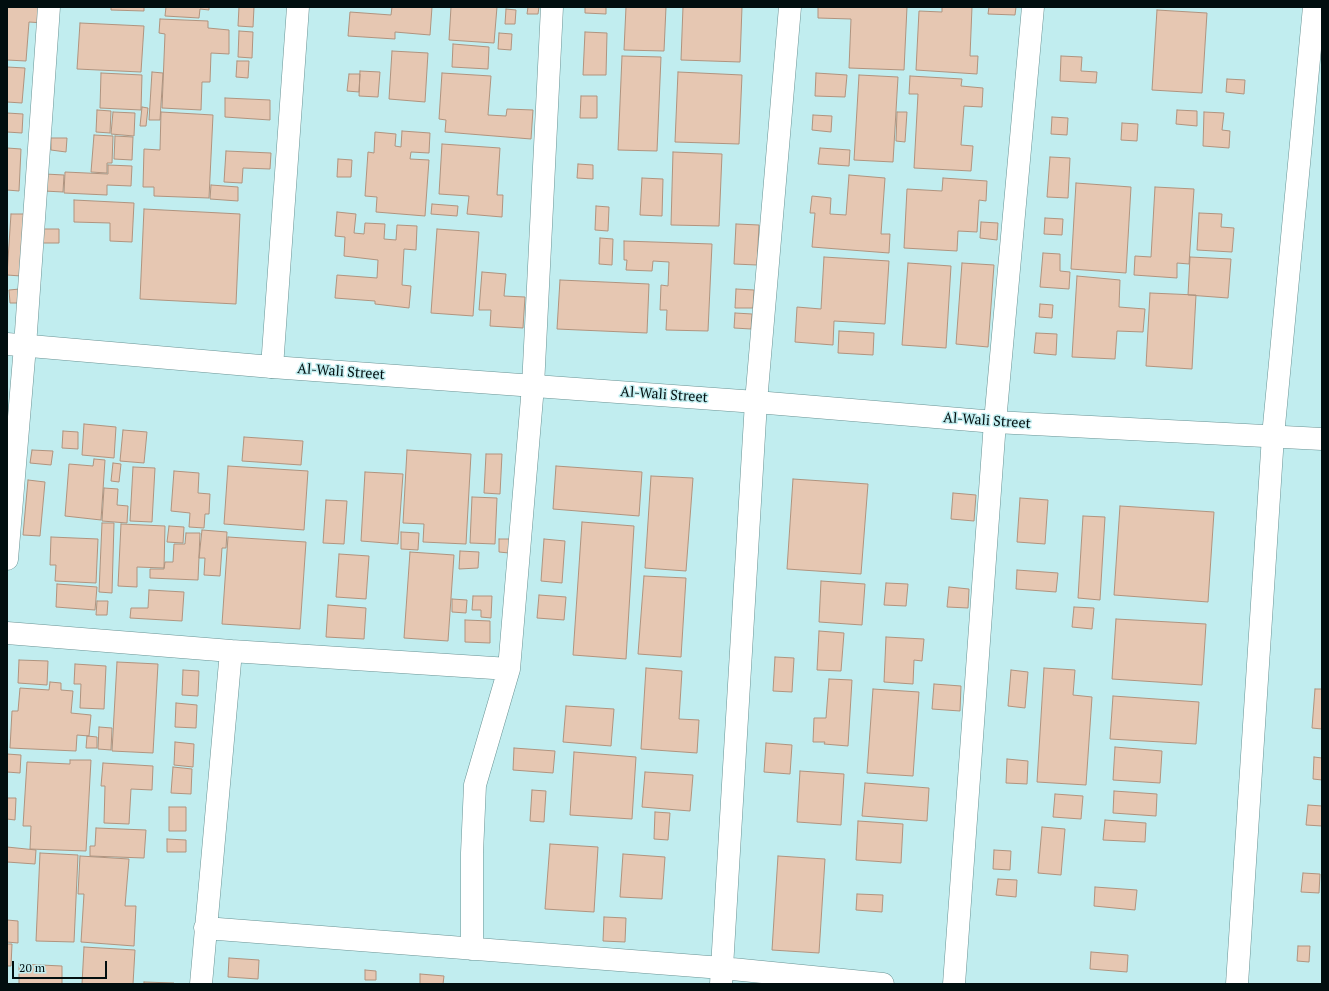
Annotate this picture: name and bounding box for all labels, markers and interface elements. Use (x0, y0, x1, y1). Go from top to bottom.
street label: Al-Wali Street (297, 361, 385, 383)
street label: Al-Wali Street (620, 384, 708, 406)
street label: Al-Wali Street (943, 410, 1031, 432)
scale bar (14, 953, 109, 979)
text: 20 m (19, 960, 45, 975)

